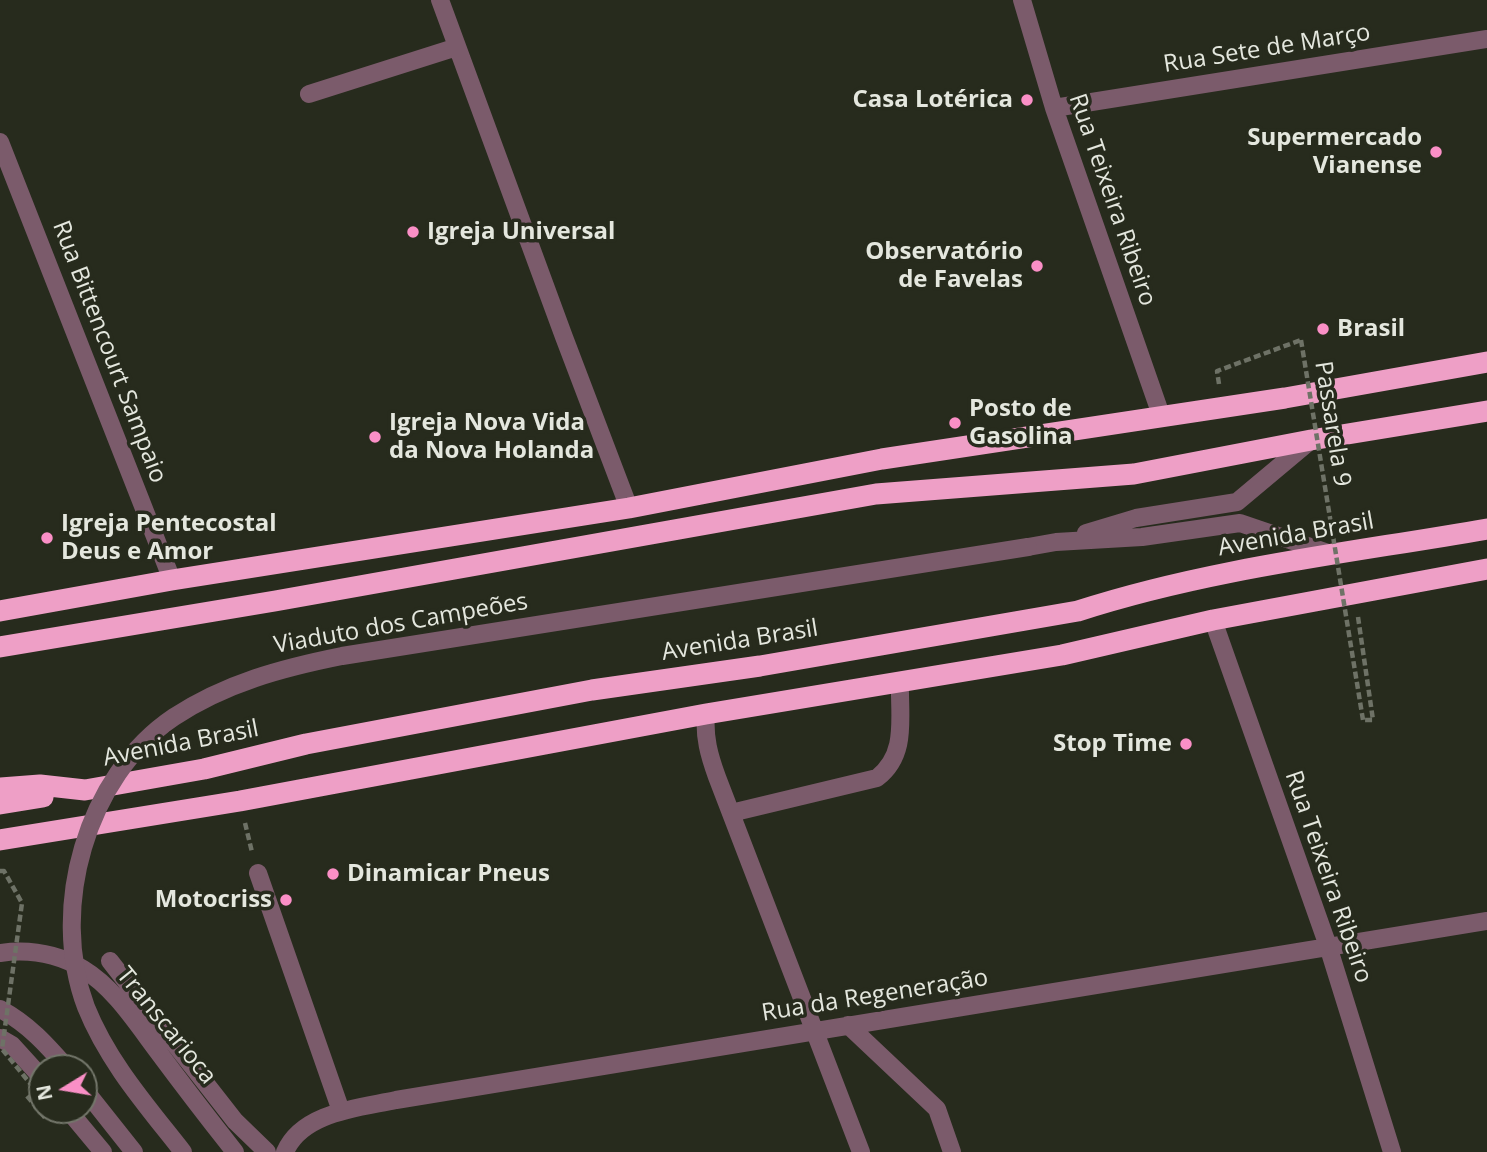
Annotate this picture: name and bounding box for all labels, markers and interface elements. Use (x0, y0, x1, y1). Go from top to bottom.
street label: Rua Sete de Março (1162, 18, 1372, 80)
place label: Casa Lotérica (852, 86, 1013, 114)
street label: Rua Teixeira Ribeiro (1062, 90, 1162, 310)
marker: Casa Lotérica (1019, 92, 1035, 108)
place label: Supermercado Vianense (1247, 124, 1422, 180)
marker: Supermercado Vianense (1428, 144, 1444, 160)
street label: Rua Bittencourt Sampaio (46, 217, 172, 487)
place label: Igreja Universal (427, 218, 615, 246)
marker: Igreja Universal (405, 224, 421, 240)
place label: Observatório de Favelas (865, 238, 1023, 294)
marker: Observatório de Favelas (1029, 258, 1045, 274)
place label: Brasil (1337, 315, 1405, 343)
marker: Brasil (1315, 321, 1331, 337)
street label: Passarela 9 (1308, 359, 1356, 489)
place label: Posto de Gasolina (969, 395, 1073, 451)
place label: Igreja Nova Vida da Nova Holanda (389, 409, 594, 465)
marker: Posto de Gasolina (947, 415, 963, 431)
marker: Igreja Nova Vida da Nova Holanda (367, 429, 383, 445)
street label: Avenida Brasil (1216, 507, 1376, 563)
place label: Igreja Pentecostal Deus e Amor (61, 510, 277, 566)
marker: Igreja Pentecostal Deus e Amor (39, 530, 55, 546)
street label: Viaduto dos Campeões (272, 587, 530, 661)
street label: Avenida Brasil (660, 614, 820, 668)
street label: Avenida Brasil (101, 715, 261, 773)
place label: Stop Time (1053, 730, 1172, 758)
marker: Stop Time (1178, 736, 1194, 752)
street label: Rua Teixeira Ribeiro (1278, 767, 1378, 987)
place label: Dinamicar Pneus (347, 860, 550, 888)
marker: Dinamicar Pneus (325, 866, 341, 882)
place label: Motocriss (155, 886, 272, 914)
marker: Motocriss (278, 892, 294, 908)
street label: Transcarioca (110, 962, 222, 1090)
street label: Rua da Regeneração (760, 964, 990, 1028)
north arrow (28, 1054, 98, 1124)
text: N (30, 1083, 59, 1103)

